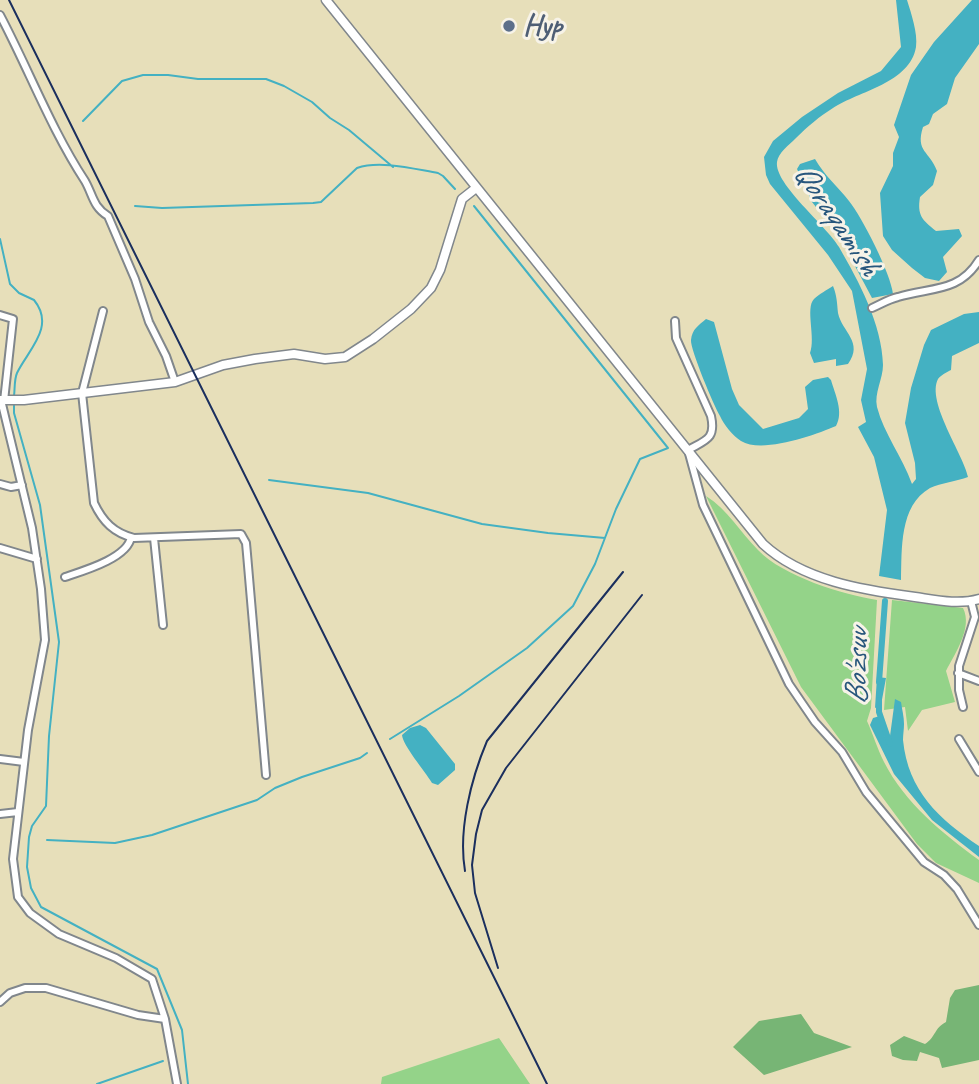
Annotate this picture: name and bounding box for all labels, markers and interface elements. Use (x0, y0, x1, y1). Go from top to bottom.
place label: Нур (523, 8, 562, 44)
marker: Нур (501, 18, 517, 34)
water label: Qoraqamish (785, 157, 887, 283)
water label: Bo'zsuv (838, 629, 878, 705)

